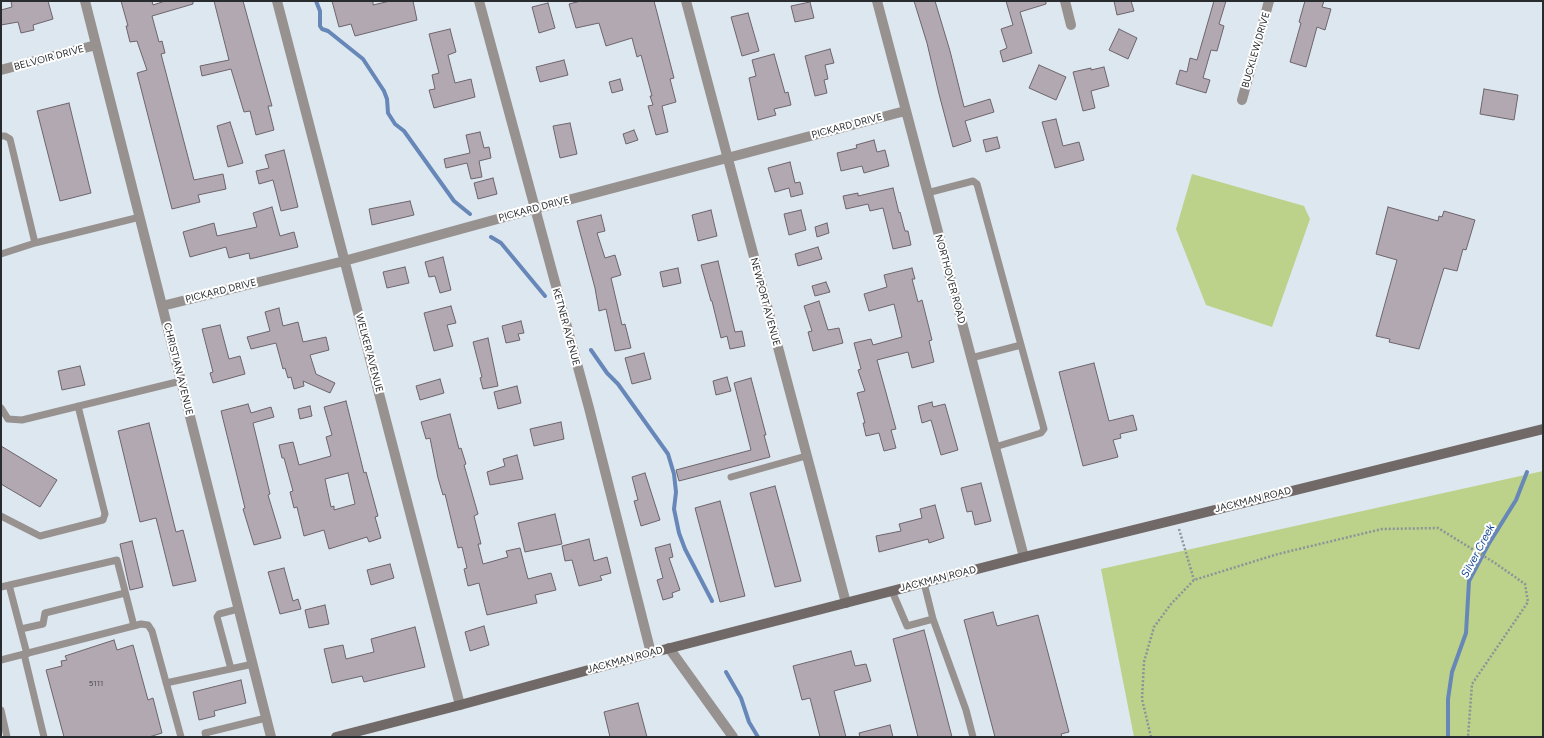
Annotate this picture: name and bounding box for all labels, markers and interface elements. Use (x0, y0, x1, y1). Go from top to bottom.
street label: BUCKLEW DRIVE (1239, 11, 1273, 89)
street label: BELVOIR DRIVE (13, 43, 85, 73)
street label: PICKARD DRIVE (810, 111, 884, 141)
street label: PICKARD DRIVE (497, 194, 571, 224)
street label: NORTHOVER ROAD (932, 233, 968, 325)
street label: NEWPORT AVENUE (747, 257, 783, 347)
street label: PICKARD DRIVE (184, 276, 258, 306)
street label: KETNER AVENUE (550, 287, 582, 367)
street label: WELKER AVENUE (353, 312, 385, 394)
street label: CHRISTIAN AVENUE (161, 321, 195, 417)
street label: JACKMAN ROAD (1214, 485, 1292, 515)
water label: Silver Creek (1458, 522, 1498, 580)
street label: JACKMAN ROAD (899, 564, 977, 594)
street label: JACKMAN ROAD (586, 644, 664, 676)
house number: 5111 (89, 679, 103, 689)

